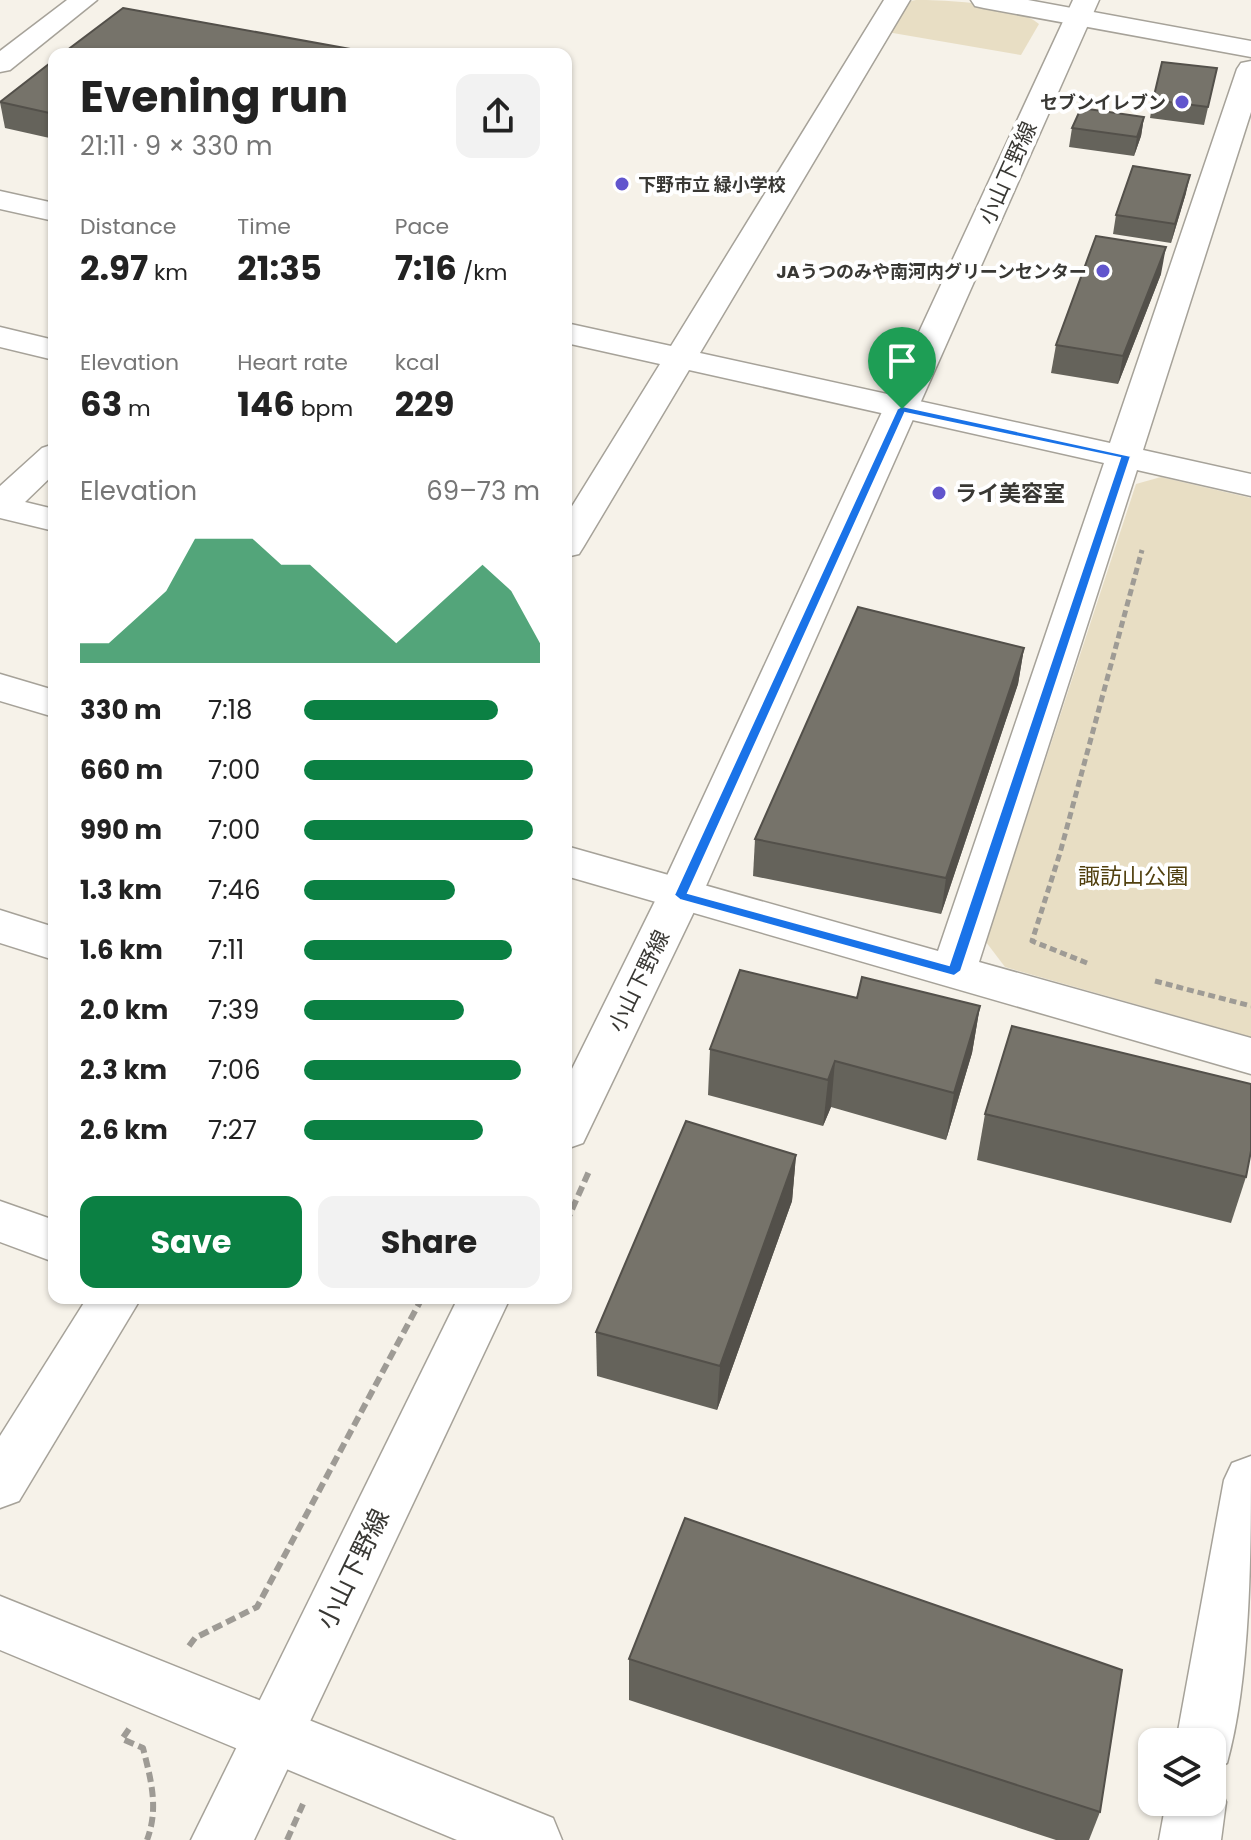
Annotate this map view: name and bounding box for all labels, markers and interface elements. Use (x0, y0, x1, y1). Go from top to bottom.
text: Evening run (80, 66, 348, 127)
button: share (456, 74, 540, 158)
place label: セブンイレブン (1040, 90, 1166, 115)
marker: セブンイレブン (1173, 93, 1191, 111)
street label: 小山下野線 (971, 116, 1045, 230)
text: 21:11 · 9 × 330 m (80, 128, 273, 164)
place label: 下野市立 緑小学校 (638, 172, 786, 197)
marker: 下野市立 緑小学校 (613, 175, 631, 193)
text: Distance (80, 211, 176, 242)
text: Time (237, 211, 291, 242)
text: Pace (395, 211, 449, 242)
text: 2.97 (80, 244, 148, 292)
text: 21:35 (237, 244, 322, 292)
text: 7:16 (395, 244, 457, 292)
text: km (148, 257, 188, 288)
text: /km (457, 257, 507, 288)
place label: JAうつのみや南河内グリーンセンター (776, 259, 1087, 284)
marker: JAうつのみや南河内グリーンセンター (1094, 262, 1112, 280)
pin (868, 327, 936, 409)
icon: arrive (880, 339, 924, 383)
text: Elevation (80, 347, 179, 378)
text: Heart rate (237, 347, 348, 378)
text: kcal (395, 347, 440, 378)
text: 63 (80, 380, 122, 428)
text: 146 (237, 380, 295, 428)
text: 229 (395, 380, 454, 428)
text: m (122, 393, 151, 424)
text: bpm (295, 393, 353, 424)
text: Elevation (80, 473, 197, 509)
text: 69–73 m (426, 473, 540, 509)
place label: ライ美容室 (955, 478, 1065, 509)
marker: ライ美容室 (930, 484, 948, 502)
text: 330 m (80, 692, 161, 728)
text: 7:18 (208, 692, 252, 728)
text: 660 m (80, 752, 163, 788)
text: 7:00 (208, 752, 260, 788)
text: 990 m (80, 812, 162, 848)
text: 7:00 (208, 812, 260, 848)
park label: 諏訪山公園 (1078, 861, 1188, 892)
text: 1.3 km (80, 872, 162, 908)
text: 7:46 (208, 872, 261, 908)
street label: 小山下野線 (601, 925, 677, 1037)
text: 1.6 km (80, 932, 163, 968)
text: 7:11 (208, 932, 244, 968)
text: 2.0 km (80, 992, 168, 1028)
text: 7:39 (208, 992, 259, 1028)
text: 2.3 km (80, 1052, 167, 1088)
text: 7:06 (208, 1052, 261, 1088)
text: 2.6 km (80, 1112, 168, 1148)
text: 7:27 (208, 1112, 257, 1148)
button: Save (80, 1196, 302, 1288)
button: Share (318, 1196, 540, 1288)
street label: 小山下野線 (308, 1503, 398, 1635)
map controls (1138, 1728, 1226, 1816)
button: layers (1138, 1728, 1226, 1816)

